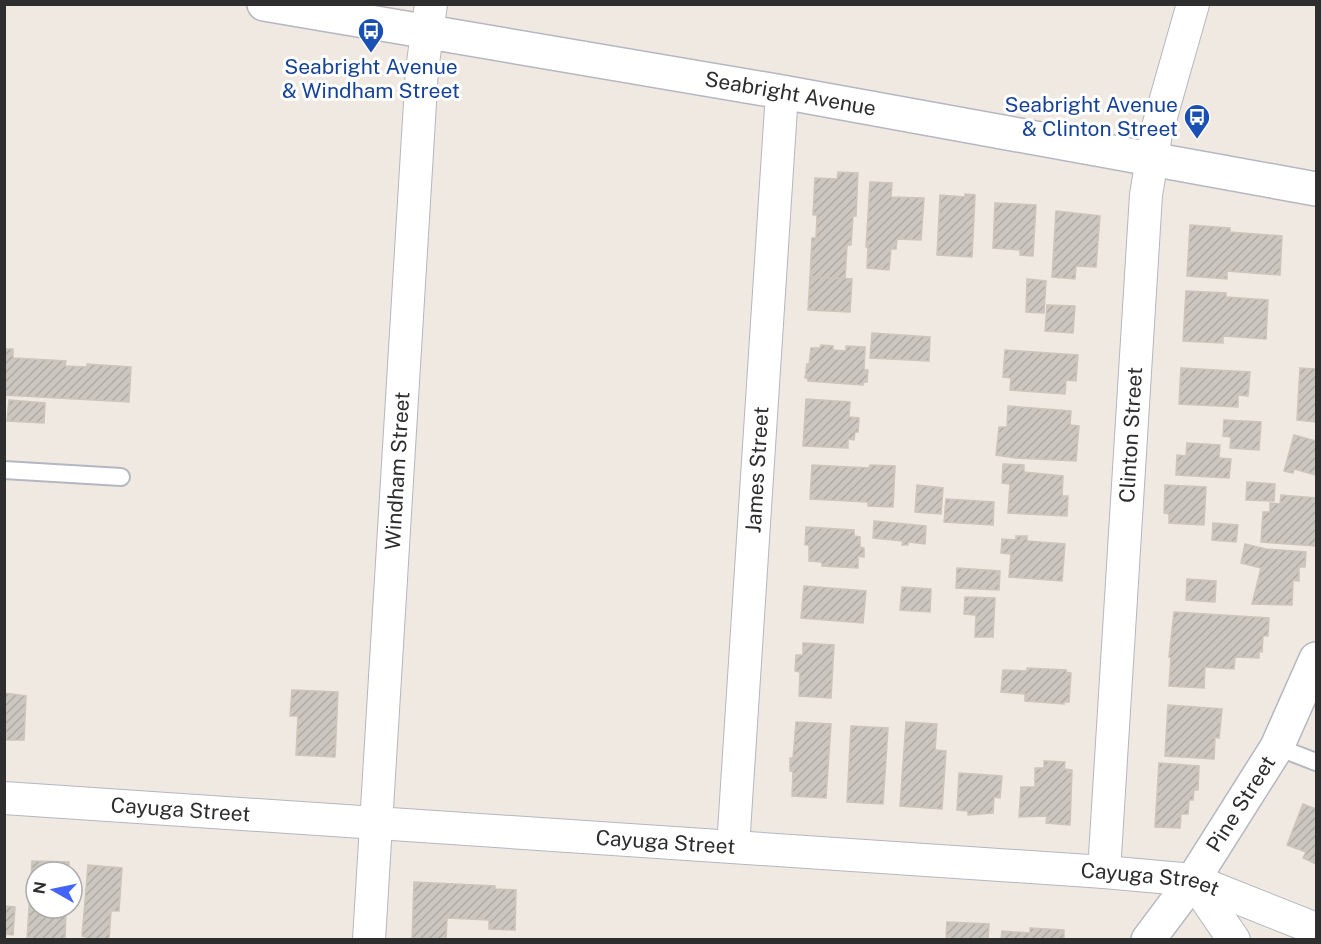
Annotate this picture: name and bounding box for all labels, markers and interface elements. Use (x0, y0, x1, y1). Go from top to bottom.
bus stop icon: Seabright Avenue & Windham Street (356, 16, 386, 54)
place label: Seabright Avenue & Windham Street (282, 54, 460, 103)
street label: Seabright Avenue (703, 66, 878, 121)
place label: Seabright Avenue & Clinton Street (1005, 92, 1178, 141)
bus stop icon: Seabright Avenue & Clinton Street (1182, 102, 1212, 140)
street label: Clinton Street (1114, 366, 1147, 504)
street label: Windham Street (380, 391, 414, 551)
street label: James Street (740, 406, 774, 534)
street label: Pine Street (1201, 751, 1280, 856)
street label: Cayuga Street (110, 792, 251, 827)
street label: Cayuga Street (595, 825, 736, 859)
street label: Cayuga Street (1080, 857, 1223, 901)
north arrow (24, 860, 84, 920)
text: N (29, 880, 50, 895)

